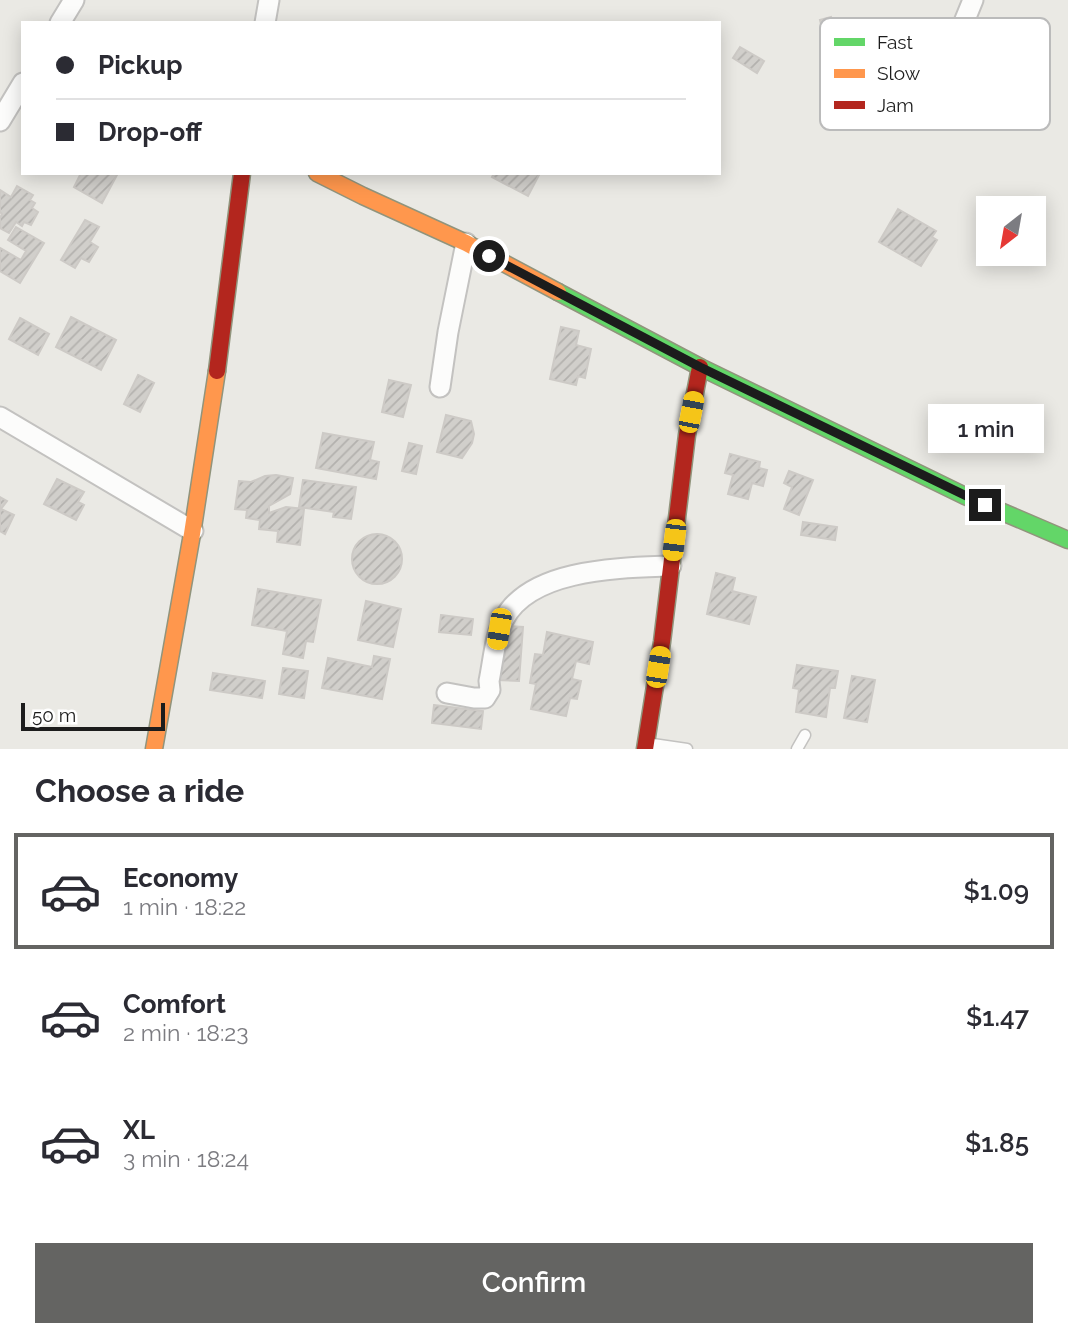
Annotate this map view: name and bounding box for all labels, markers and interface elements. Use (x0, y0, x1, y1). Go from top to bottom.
legend (820, 18, 1050, 130)
text: Fast (877, 31, 913, 53)
text: Pickup (98, 50, 183, 80)
text: Slow (877, 62, 921, 84)
text: Jam (877, 94, 914, 116)
text: Drop-off (98, 117, 202, 147)
north arrow (976, 196, 1046, 266)
map controls (976, 196, 1046, 266)
route start (473, 240, 505, 272)
car (677, 389, 706, 435)
callout: 1 min (927, 404, 1043, 452)
text: 1 min (957, 415, 1015, 442)
route end (969, 489, 1001, 521)
car (662, 518, 687, 562)
car (486, 607, 513, 651)
car (645, 645, 672, 689)
scale bar (21, 700, 164, 732)
text: 50 m (32, 704, 76, 726)
text: Choose a ride (35, 772, 244, 809)
icon: car (39, 860, 102, 923)
text: Economy (123, 863, 238, 893)
text: $1.09 (964, 876, 1029, 906)
text: 1 min · 18:22 (123, 893, 246, 920)
icon: car (39, 986, 102, 1049)
text: Comfort (123, 989, 226, 1019)
text: $1.47 (966, 1002, 1029, 1032)
text: 2 min · 18:23 (123, 1019, 249, 1046)
icon: car (39, 1112, 102, 1175)
text: XL (123, 1115, 155, 1145)
text: $1.85 (965, 1128, 1029, 1158)
text: 3 min · 18:24 (123, 1145, 249, 1172)
button: Confirm (35, 1243, 1033, 1323)

